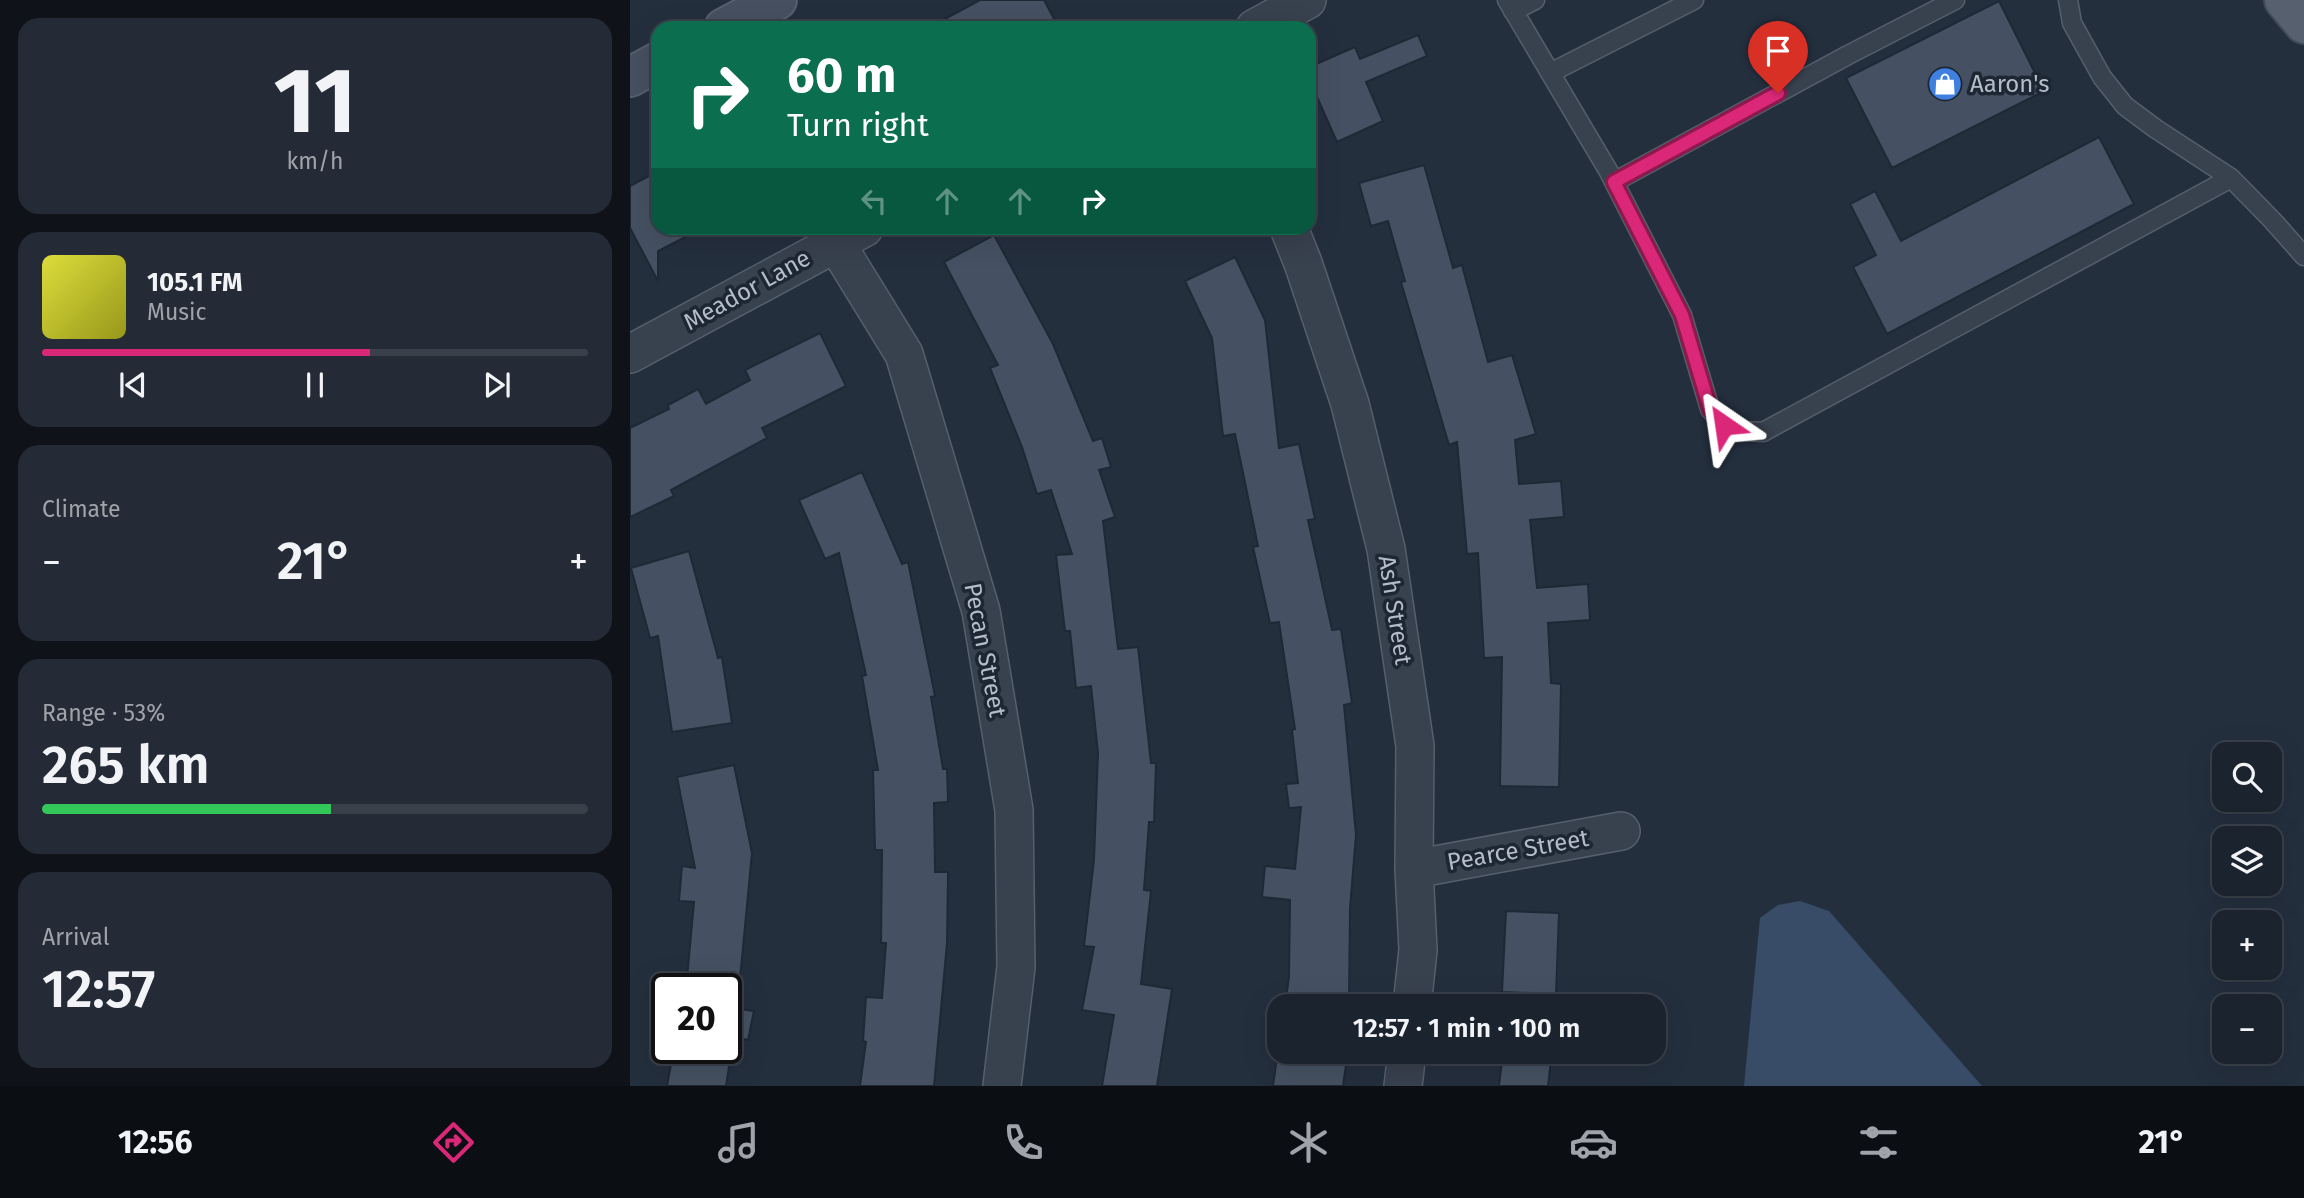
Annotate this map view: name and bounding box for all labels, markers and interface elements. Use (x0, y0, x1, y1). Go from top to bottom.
pin (1748, 21, 1808, 93)
icon: arrive (1759, 32, 1797, 70)
text: 60 m (787, 46, 896, 105)
text: 11 (274, 47, 356, 156)
icon: right (672, 49, 763, 140)
shop icon: Aaron's (1926, 65, 1964, 103)
place label: Aaron's (1970, 70, 2049, 98)
text: Turn right (787, 106, 929, 144)
text: km/h (287, 147, 343, 175)
icon: left (855, 182, 893, 220)
icon: ahead (928, 182, 966, 220)
icon: ahead (1001, 182, 1039, 220)
icon: right (1074, 182, 1112, 220)
street label: Meador Lane (679, 244, 815, 336)
text: 105.1 FM (147, 267, 243, 298)
text: Music (147, 298, 207, 326)
icon: previous (114, 366, 152, 404)
icon: pause (296, 366, 334, 404)
icon: next (478, 366, 516, 404)
position arrow (1687, 388, 1761, 462)
text: Climate (42, 495, 121, 523)
text: 21° (277, 530, 353, 593)
text: − (42, 539, 61, 585)
text: + (569, 539, 588, 585)
street label: Ash Street (1373, 553, 1418, 667)
street label: Pecan Street (958, 581, 1012, 720)
text: Range · 53% (42, 699, 165, 727)
text: 265 km (42, 734, 210, 797)
map controls (2212, 742, 2282, 1064)
button: search (2212, 742, 2282, 812)
street label: Pearce Street (1445, 824, 1591, 876)
button: layers (2212, 826, 2282, 896)
button: + (2212, 910, 2282, 980)
text: Arrival (42, 923, 109, 951)
text: 12:57 (42, 958, 155, 1021)
speed limit sign: 20 (651, 973, 742, 1064)
button: − (2212, 994, 2282, 1064)
text: 12:57 · 1 min · 100 m (1353, 1013, 1580, 1044)
icon: directions (429, 1118, 478, 1167)
icon: music (714, 1118, 763, 1167)
icon: phone (999, 1118, 1048, 1167)
icon: climate (1284, 1118, 1333, 1167)
icon: car (1569, 1118, 1618, 1167)
icon: filters (1854, 1118, 1903, 1167)
text: 12:56 (118, 1123, 193, 1161)
text: 21° (2139, 1123, 2186, 1161)

